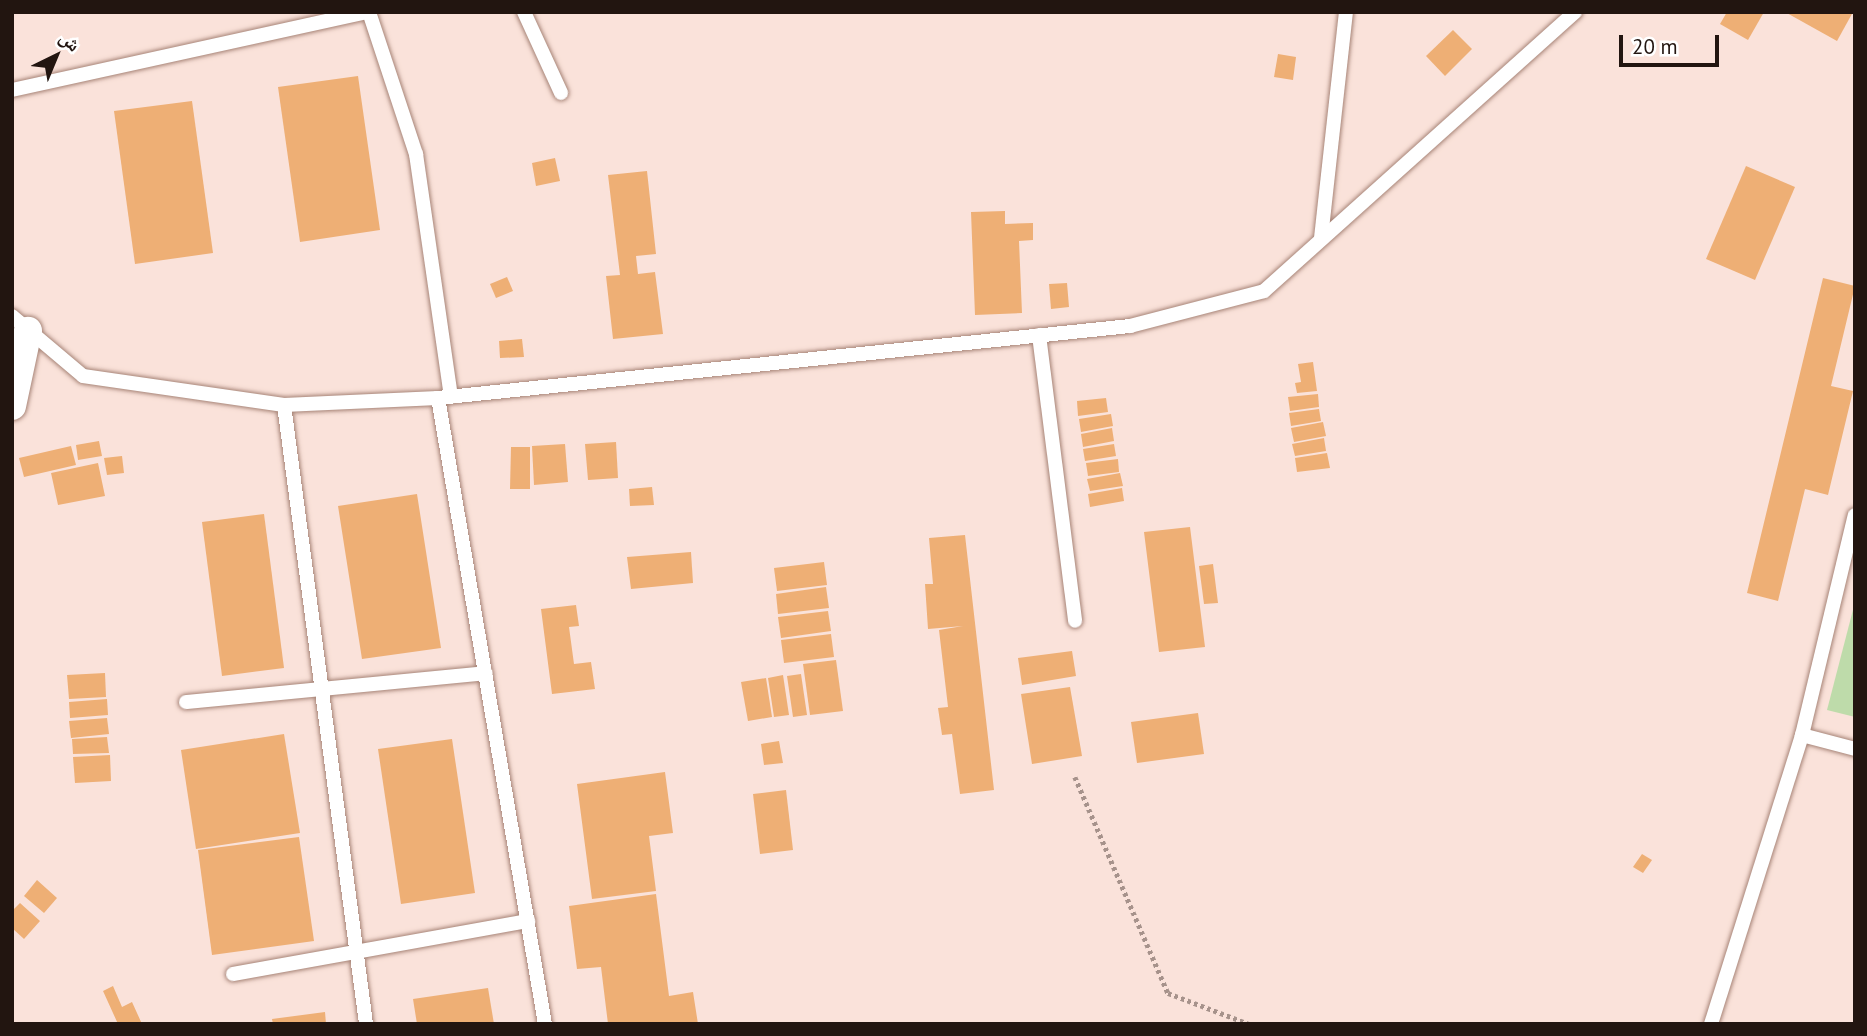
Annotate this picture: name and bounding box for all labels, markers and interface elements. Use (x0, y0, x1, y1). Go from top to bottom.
north arrow (21, 21, 91, 91)
scale bar (1622, 21, 1722, 65)
text: ش (55, 25, 86, 56)
text: 20 m (1632, 33, 1678, 60)

